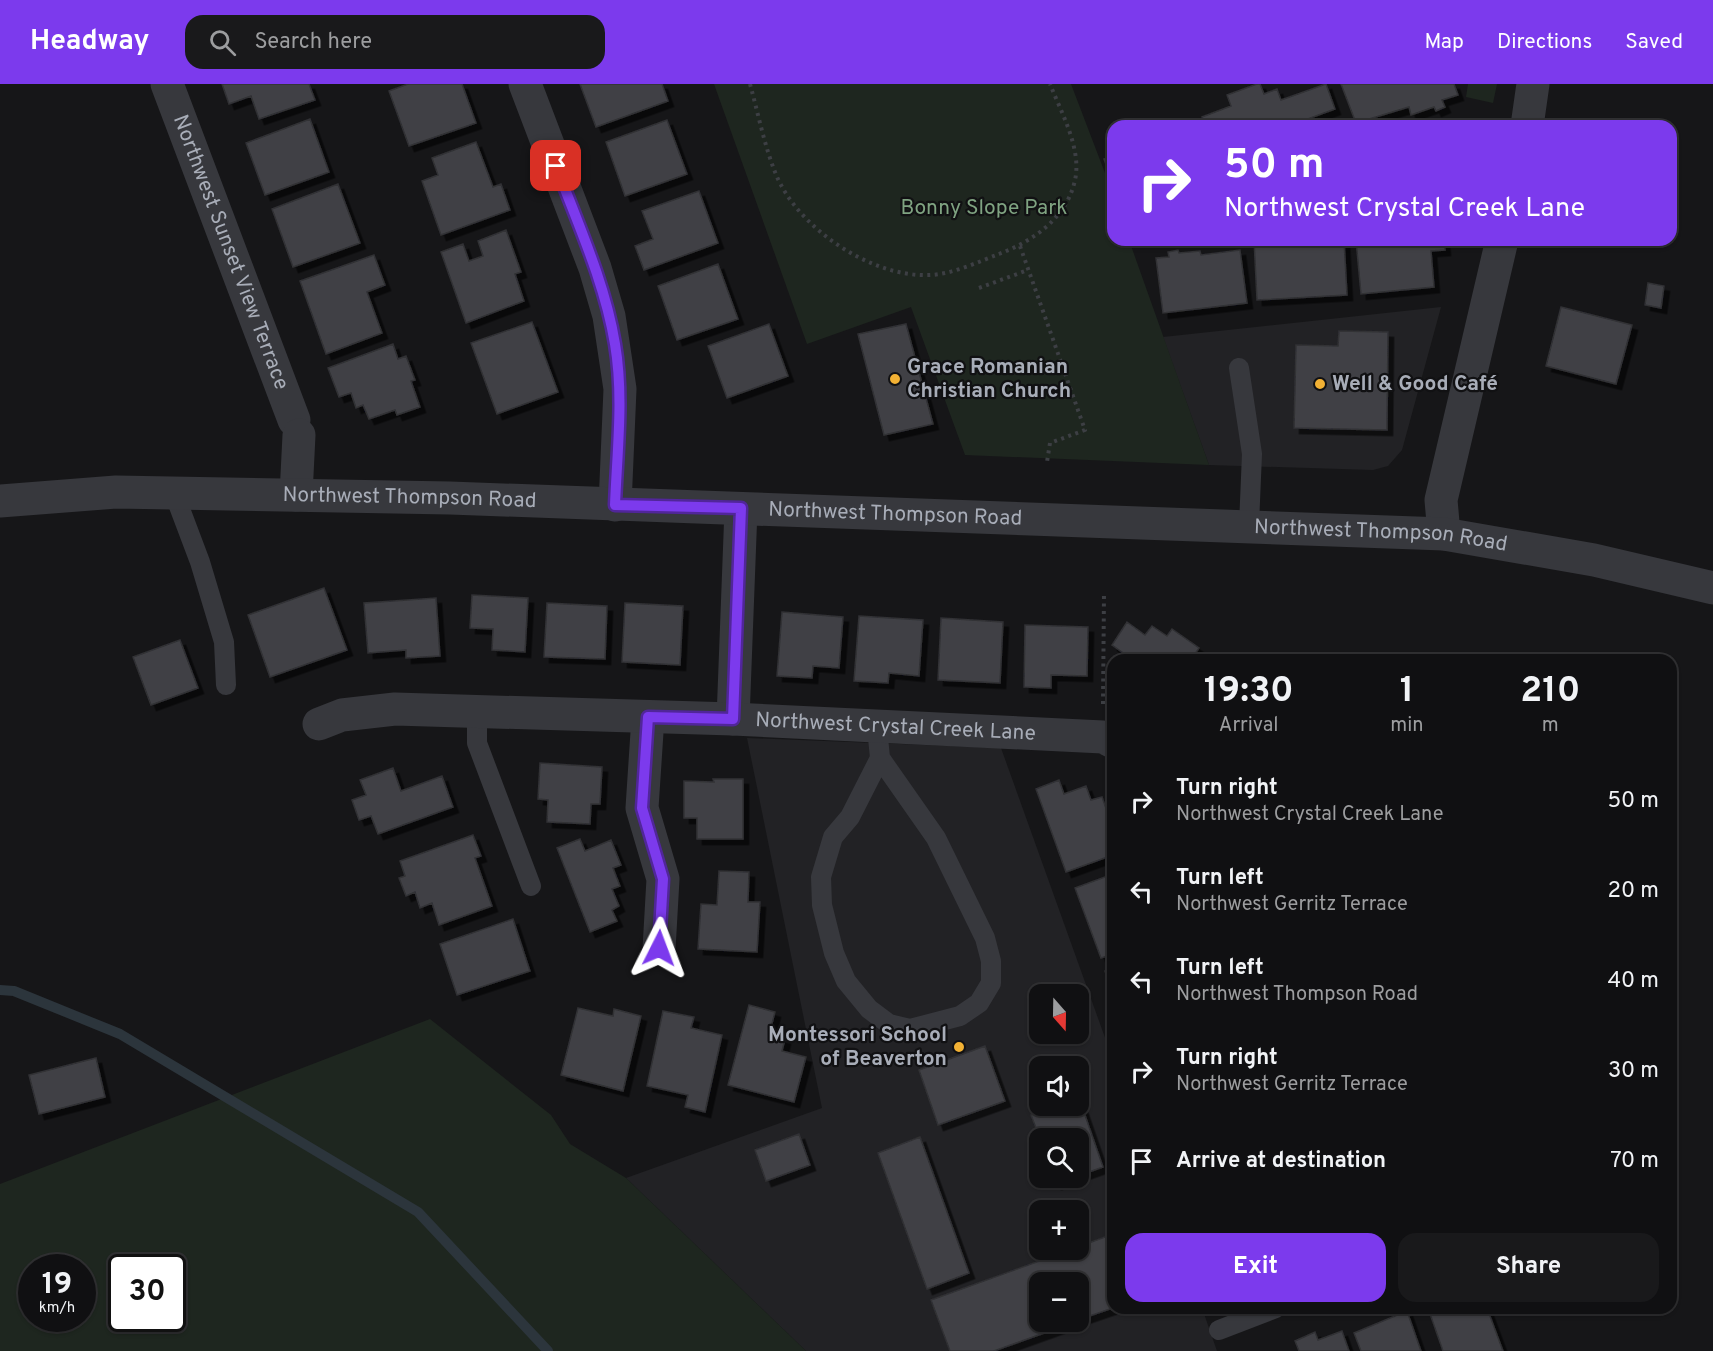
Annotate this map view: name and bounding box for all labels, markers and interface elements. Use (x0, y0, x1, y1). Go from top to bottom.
search box (185, 15, 605, 69)
text: Headway (30, 24, 149, 60)
icon: search (206, 26, 239, 59)
text: Search here (254, 29, 372, 56)
text: Map (1424, 29, 1464, 56)
text: Directions (1497, 29, 1592, 56)
text: Saved (1625, 29, 1683, 56)
street label: Northwest Sunset View Terrace (166, 111, 295, 394)
pin (530, 140, 581, 191)
text: 50 m (1224, 140, 1325, 193)
icon: right (1125, 144, 1203, 222)
icon: arrive (539, 149, 572, 182)
text: Northwest Crystal Creek Lane (1224, 192, 1585, 226)
park label: Bonny Slope Park (901, 195, 1067, 222)
place label: Grace Romanian Christian Church (907, 354, 1071, 405)
place label: Well & Good Café (1332, 371, 1498, 398)
marker: Grace Romanian Christian Church (888, 372, 902, 386)
marker: Well & Good Café (1313, 377, 1327, 391)
street label: Northwest Thompson Road (282, 481, 537, 515)
street label: Northwest Thompson Road (768, 496, 1023, 532)
street label: Northwest Thompson Road (1253, 514, 1509, 558)
text: 19:30 (1204, 669, 1294, 715)
text: 1 (1400, 669, 1414, 715)
text: 210 (1520, 669, 1580, 715)
street label: Northwest Crystal Creek Lane (755, 707, 1037, 747)
text: Arrival (1219, 713, 1278, 739)
text: min (1390, 713, 1424, 739)
text: m (1542, 713, 1559, 739)
text: Turn right (1176, 775, 1278, 802)
icon: right (1125, 785, 1158, 818)
text: 50 m (1607, 788, 1659, 815)
text: Northwest Crystal Creek Lane (1176, 802, 1443, 828)
text: Turn left (1176, 865, 1264, 892)
icon: left (1125, 875, 1158, 908)
text: 20 m (1608, 878, 1659, 905)
text: Northwest Gerritz Terrace (1176, 892, 1408, 918)
position arrow (627, 916, 691, 980)
text: Turn left (1176, 955, 1264, 982)
icon: left (1125, 965, 1158, 998)
text: 40 m (1607, 968, 1659, 995)
text: Northwest Thompson Road (1176, 982, 1418, 1008)
north arrow (1029, 984, 1089, 1044)
map controls (1029, 984, 1089, 1332)
place label: Montessori School of Beaverton (768, 1022, 947, 1073)
marker: Montessori School of Beaverton (952, 1040, 966, 1054)
text: Turn right (1176, 1045, 1278, 1072)
icon: right (1125, 1055, 1158, 1088)
button: sound (1029, 1056, 1089, 1116)
text: 30 m (1608, 1058, 1659, 1085)
text: Northwest Gerritz Terrace (1176, 1072, 1408, 1098)
button: search (1029, 1128, 1089, 1188)
icon: arrive (1125, 1145, 1158, 1178)
text: Arrive at destination (1176, 1148, 1386, 1175)
text: 70 m (1610, 1148, 1659, 1175)
button: + (1029, 1200, 1089, 1260)
button: Exit (1125, 1233, 1386, 1302)
button: Share (1398, 1233, 1659, 1302)
speed limit sign: 30 (108, 1254, 186, 1332)
text: 19 (42, 1267, 72, 1304)
button: − (1029, 1272, 1089, 1332)
text: km/h (39, 1299, 75, 1318)

